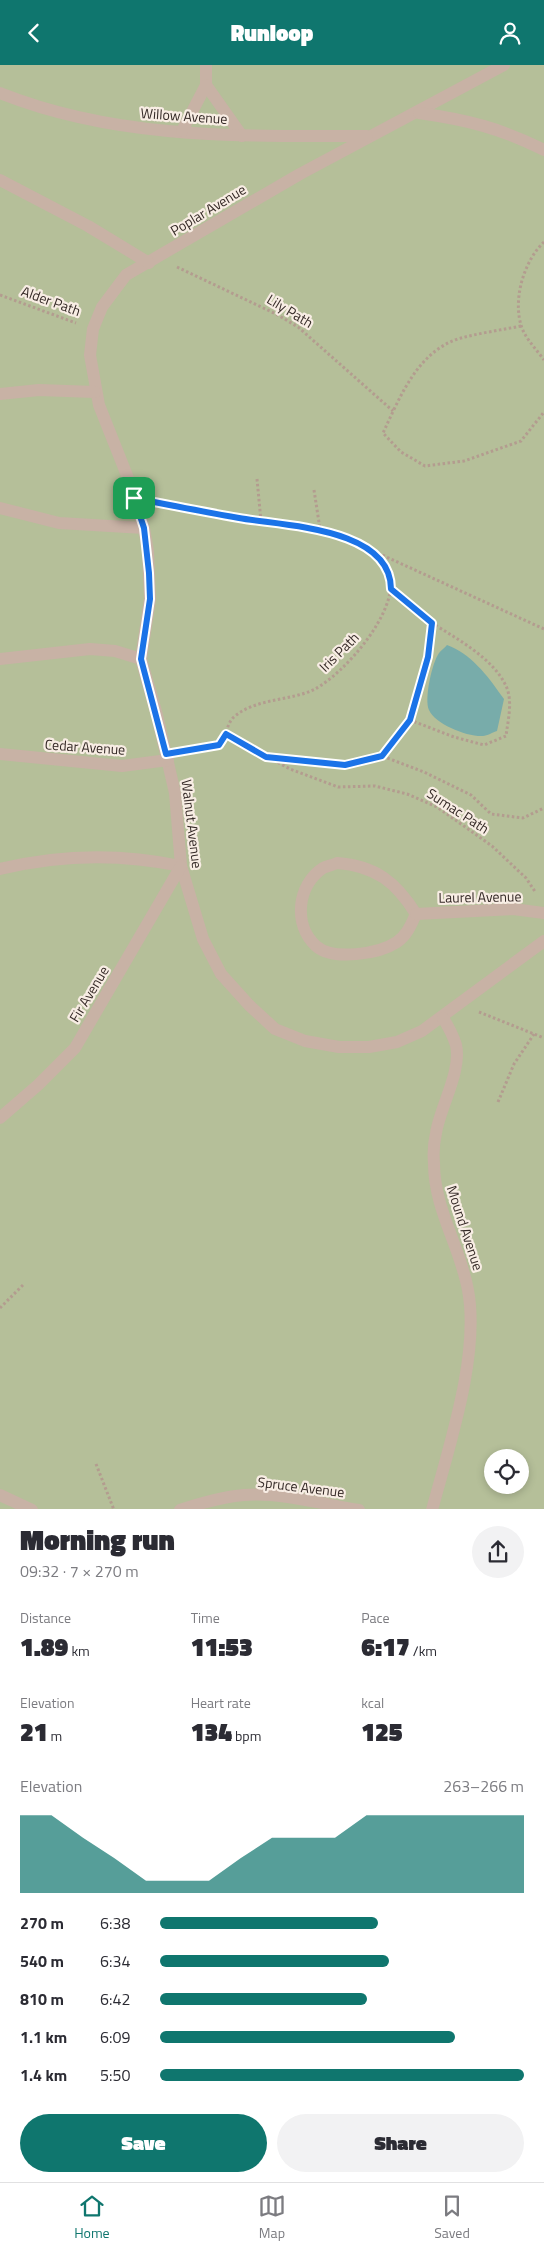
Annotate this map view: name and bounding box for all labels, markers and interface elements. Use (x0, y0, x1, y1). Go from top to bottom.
text: Runloop (231, 16, 313, 50)
icon: back (20, 19, 48, 47)
icon: person (496, 19, 524, 47)
street label: Willow Avenue (140, 102, 228, 129)
street label: Poplar Avenue (166, 179, 250, 240)
street label: Alder Path (19, 280, 84, 321)
street label: Lily Path (263, 289, 317, 333)
pin (113, 477, 155, 519)
icon: arrive (120, 484, 148, 512)
street label: Iris Path (314, 627, 363, 676)
street label: Cedar Avenue (44, 733, 126, 760)
street label: Walnut Avenue (177, 778, 208, 869)
street label: Sumac Path (423, 783, 494, 839)
street label: Laurel Avenue (438, 885, 522, 908)
street label: Fir Avenue (64, 962, 114, 1026)
street label: Mound Avenue (442, 1183, 489, 1273)
map controls (484, 1449, 529, 1494)
button: locate (484, 1449, 529, 1494)
street label: Spruce Avenue (256, 1471, 346, 1502)
text: Morning run (20, 1518, 175, 1561)
button: share (472, 1526, 524, 1578)
text: 09:32 · 7 × 270 m (20, 1559, 139, 1583)
text: Distance (20, 1607, 71, 1628)
text: Time (191, 1607, 220, 1628)
text: Pace (361, 1607, 390, 1628)
text: 1.89 (20, 1628, 68, 1666)
text: 11:53 (191, 1628, 253, 1666)
text: 6:17 (361, 1628, 410, 1666)
text: km (68, 1640, 90, 1661)
text: /km (410, 1640, 437, 1661)
text: Elevation (20, 1692, 74, 1713)
text: Heart rate (191, 1692, 251, 1713)
text: kcal (361, 1692, 384, 1713)
text: 21 (20, 1713, 48, 1751)
text: 134 (191, 1713, 232, 1751)
text: 125 (361, 1713, 403, 1751)
text: m (48, 1725, 62, 1746)
text: bpm (232, 1725, 261, 1746)
text: Elevation (20, 1774, 82, 1798)
text: 263–266 m (443, 1774, 524, 1798)
text: 270 m (20, 1911, 64, 1935)
text: 6:38 (100, 1911, 130, 1935)
text: 540 m (20, 1949, 64, 1973)
text: 6:34 (100, 1949, 130, 1973)
text: 810 m (20, 1987, 64, 2011)
text: 6:42 (100, 1987, 130, 2011)
text: 1.1 km (20, 2025, 67, 2049)
text: 6:09 (100, 2025, 130, 2049)
text: 1.4 km (20, 2063, 67, 2087)
text: 5:50 (100, 2063, 130, 2087)
button: Save (20, 2114, 267, 2172)
button: Share (277, 2114, 524, 2172)
tab: Home (74, 2192, 110, 2243)
tab: Map (258, 2192, 286, 2243)
tab: Saved (434, 2192, 470, 2243)

